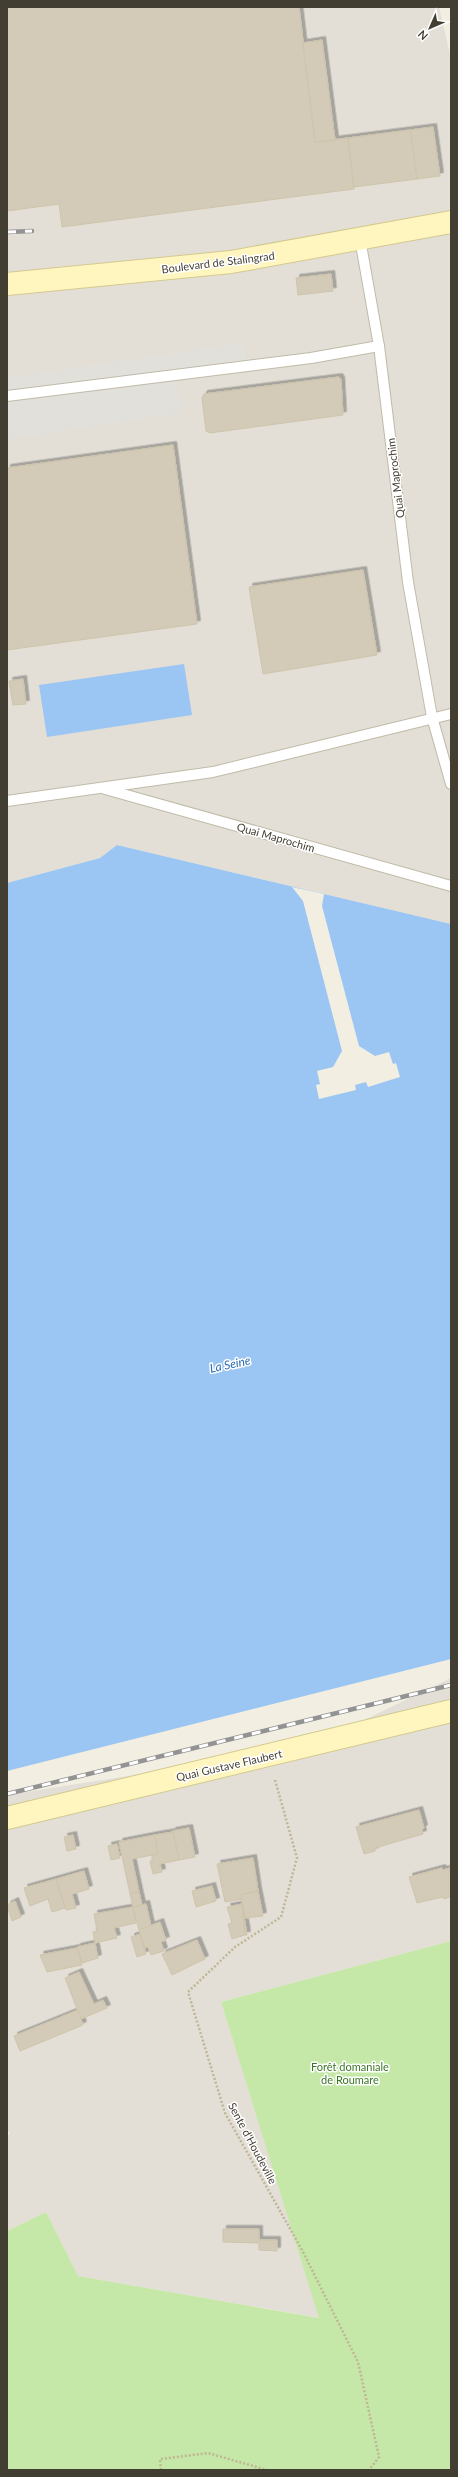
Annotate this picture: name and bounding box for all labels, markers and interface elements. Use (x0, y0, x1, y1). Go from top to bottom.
north arrow (410, 8, 450, 48)
text: N (415, 28, 430, 43)
street label: Boulevard de Stalingrad (161, 249, 275, 275)
street label: Quai Maprochim (384, 437, 406, 519)
street label: Quai Maprochim (235, 820, 317, 854)
water label: La Seine (208, 1352, 252, 1376)
street label: Quai Gustave Flaubert (175, 1746, 283, 1784)
park label: Forêt domaniale de Roumare (311, 2060, 389, 2086)
street label: Sente d'Houdeville (226, 2100, 280, 2186)

